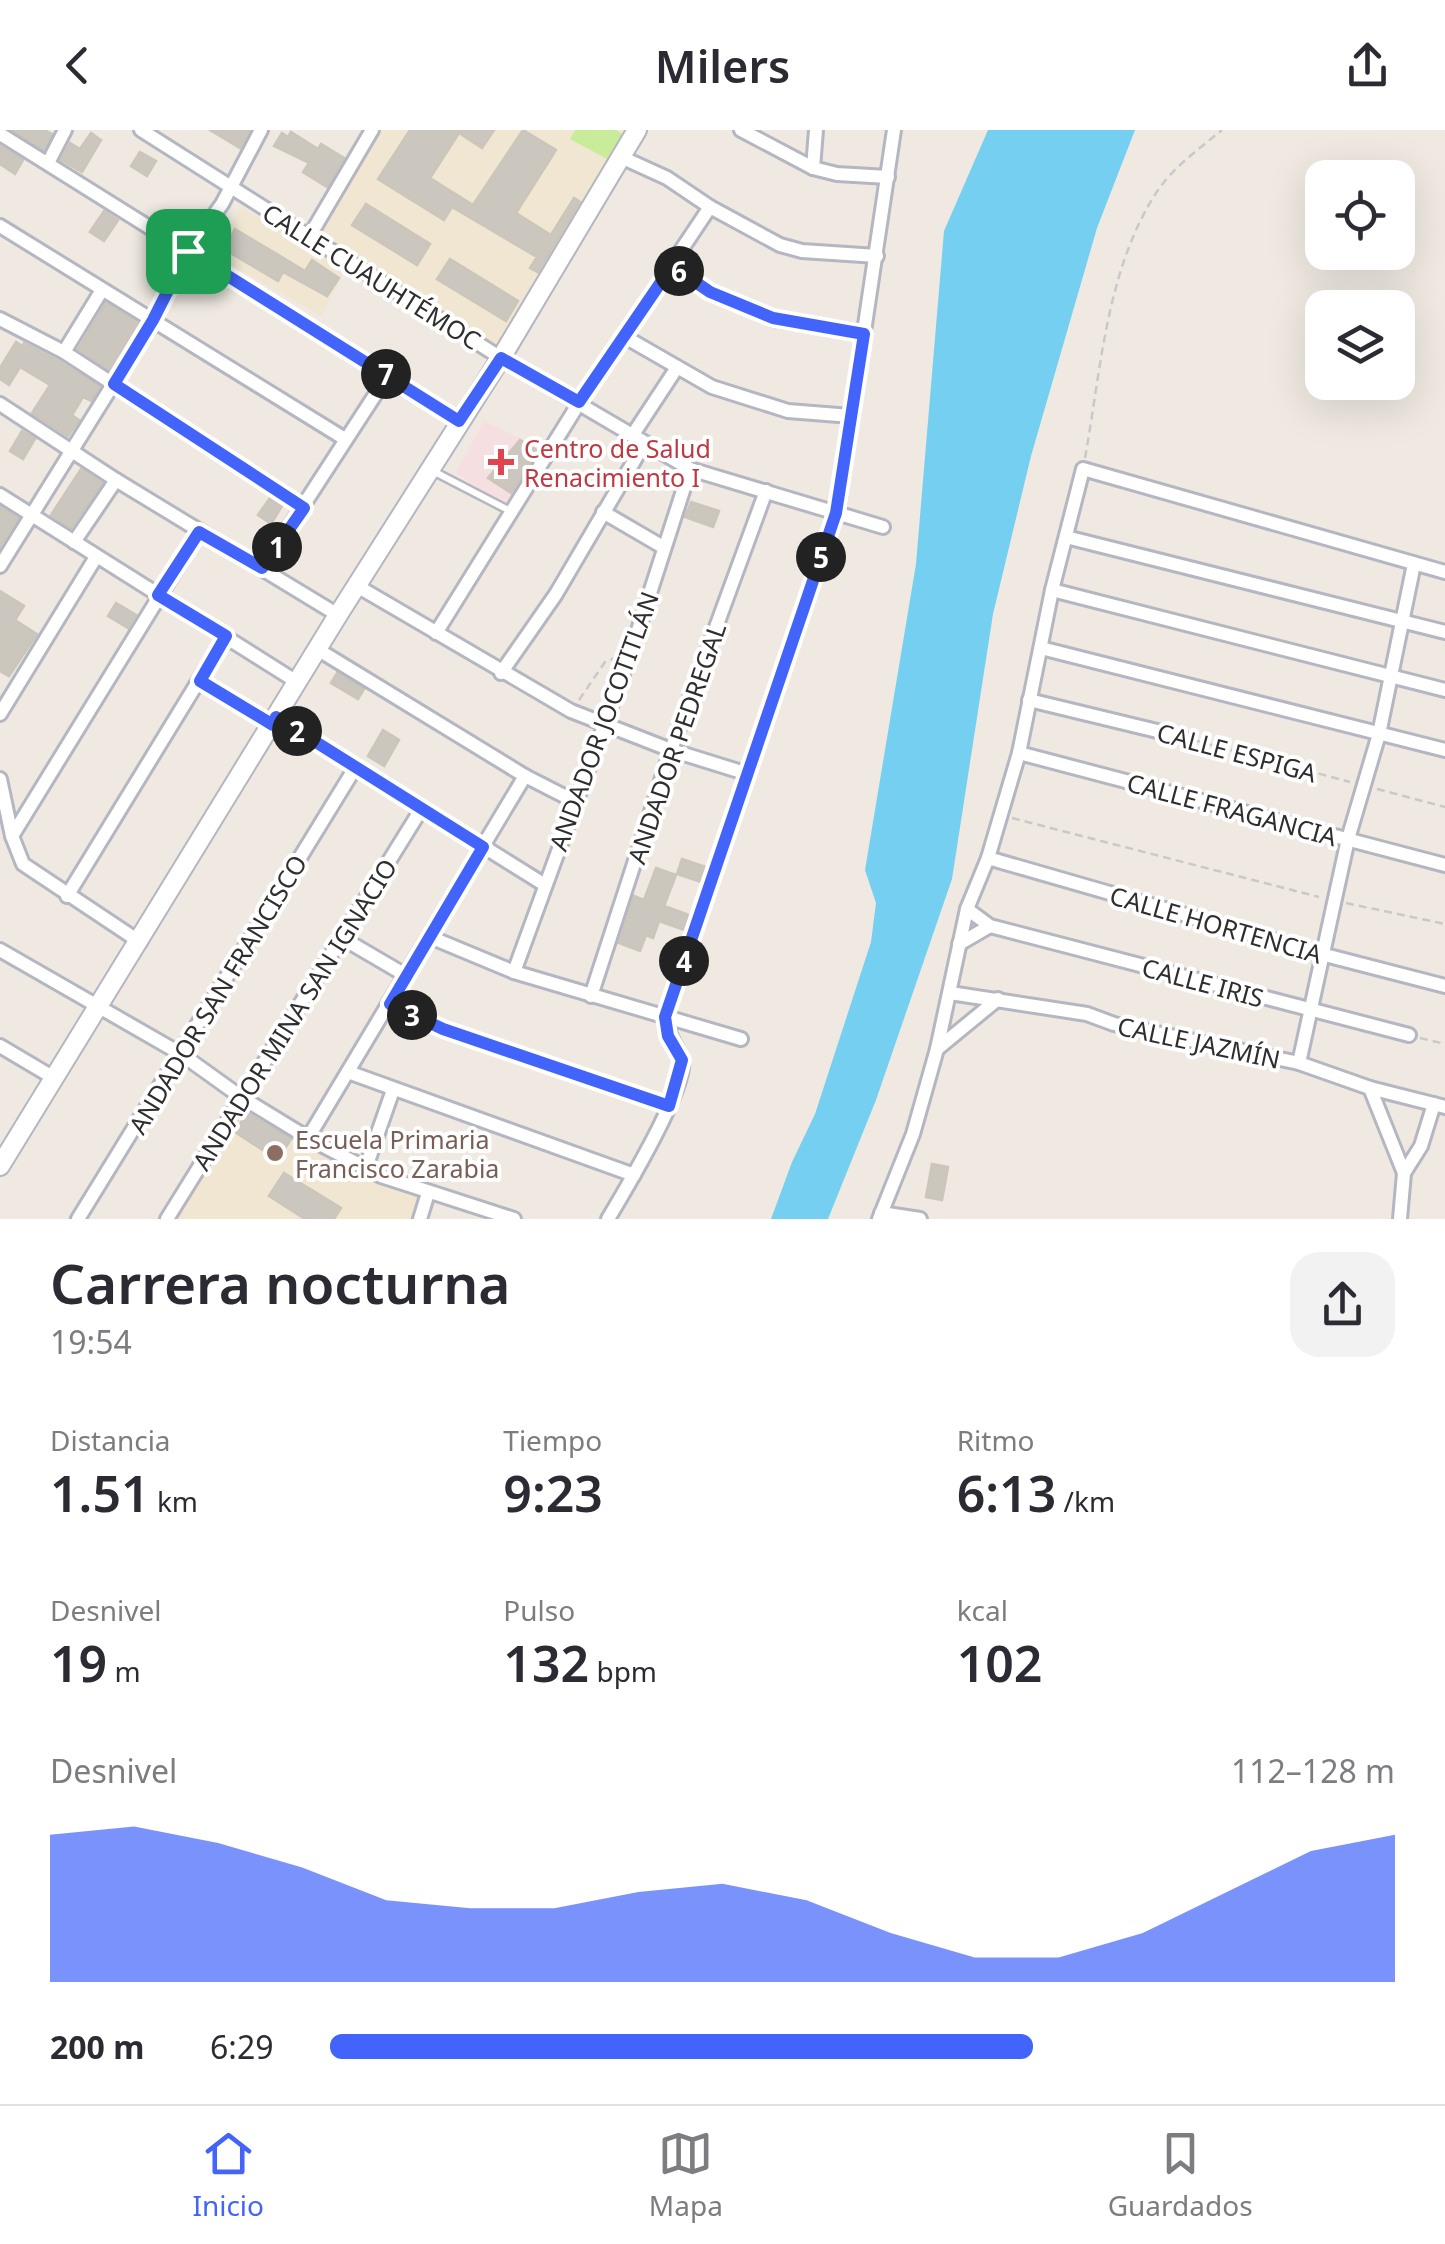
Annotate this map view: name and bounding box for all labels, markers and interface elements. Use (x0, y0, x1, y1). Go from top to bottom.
text: Milers (655, 35, 790, 96)
icon: back (50, 38, 105, 93)
icon: share (1340, 38, 1395, 93)
map controls (1305, 160, 1415, 400)
button: locate (1305, 160, 1415, 270)
street label: CALLE CUAUHTÉMOC (257, 195, 488, 357)
pin (146, 209, 231, 294)
icon: arrive (161, 224, 216, 279)
pin: 6 (654, 246, 704, 296)
text: 6 (671, 252, 687, 290)
button: layers (1305, 290, 1415, 400)
pin: 7 (361, 349, 411, 399)
text: 7 (378, 355, 394, 393)
place label: Centro de Salud Renacimiento I (524, 431, 711, 494)
marker: Centro de Salud Renacimiento I (488, 449, 514, 475)
pin: 1 (252, 522, 302, 572)
text: 1 (269, 528, 285, 566)
pin: 5 (796, 532, 846, 582)
text: 5 (813, 538, 829, 576)
street label: ANDADOR JOCOTITLÁN (540, 587, 666, 855)
street label: ANDADOR PEDREGAL (619, 618, 733, 868)
pin: 2 (272, 706, 322, 756)
text: 2 (289, 712, 305, 750)
street label: CALLE ESPIGA (1153, 714, 1321, 790)
street label: CALLE FRAGANCIA (1123, 765, 1341, 853)
street label: ANDADOR SAN FRANCISCO (120, 848, 314, 1140)
street label: ANDADOR MINA SAN IGNACIO (184, 852, 404, 1176)
street label: CALLE HORTENCIA (1106, 877, 1326, 971)
pin: 4 (659, 936, 709, 986)
text: 4 (676, 942, 692, 980)
street label: CALLE IRIS (1138, 949, 1268, 1015)
pin: 3 (387, 990, 437, 1040)
text: 3 (404, 996, 420, 1034)
street label: CALLE JAZMÍN (1114, 1008, 1284, 1076)
place label: Escuela Primaria Francisco Zarabia (295, 1122, 499, 1185)
marker: Escuela Primaria Francisco Zarabia (264, 1142, 286, 1164)
text: Carrera nocturna (50, 1245, 511, 1320)
button: share (1290, 1252, 1395, 1357)
text: 19:54 (50, 1320, 132, 1363)
text: Distancia (50, 1421, 171, 1459)
text: Tiempo (503, 1421, 602, 1459)
text: Ritmo (957, 1421, 1035, 1459)
text: 1.51 (50, 1459, 150, 1527)
text: 9:23 (503, 1459, 603, 1527)
text: 6:13 (957, 1459, 1056, 1527)
text: km (150, 1482, 198, 1520)
text: /km (1056, 1482, 1115, 1520)
text: Desnivel (50, 1591, 161, 1629)
text: Pulso (503, 1591, 575, 1629)
text: kcal (957, 1591, 1008, 1629)
text: 19 (50, 1629, 107, 1697)
text: 132 (503, 1629, 589, 1697)
text: 102 (957, 1629, 1042, 1697)
text: m (107, 1652, 141, 1690)
text: bpm (589, 1652, 657, 1690)
text: Desnivel (50, 1749, 177, 1792)
text: 112–128 m (1231, 1749, 1395, 1792)
text: 200 m (50, 2025, 144, 2068)
text: 6:29 (210, 2025, 274, 2068)
tab: Inicio (192, 2126, 264, 2224)
tab: Mapa (649, 2126, 723, 2224)
tab: Guardados (1108, 2126, 1253, 2224)

